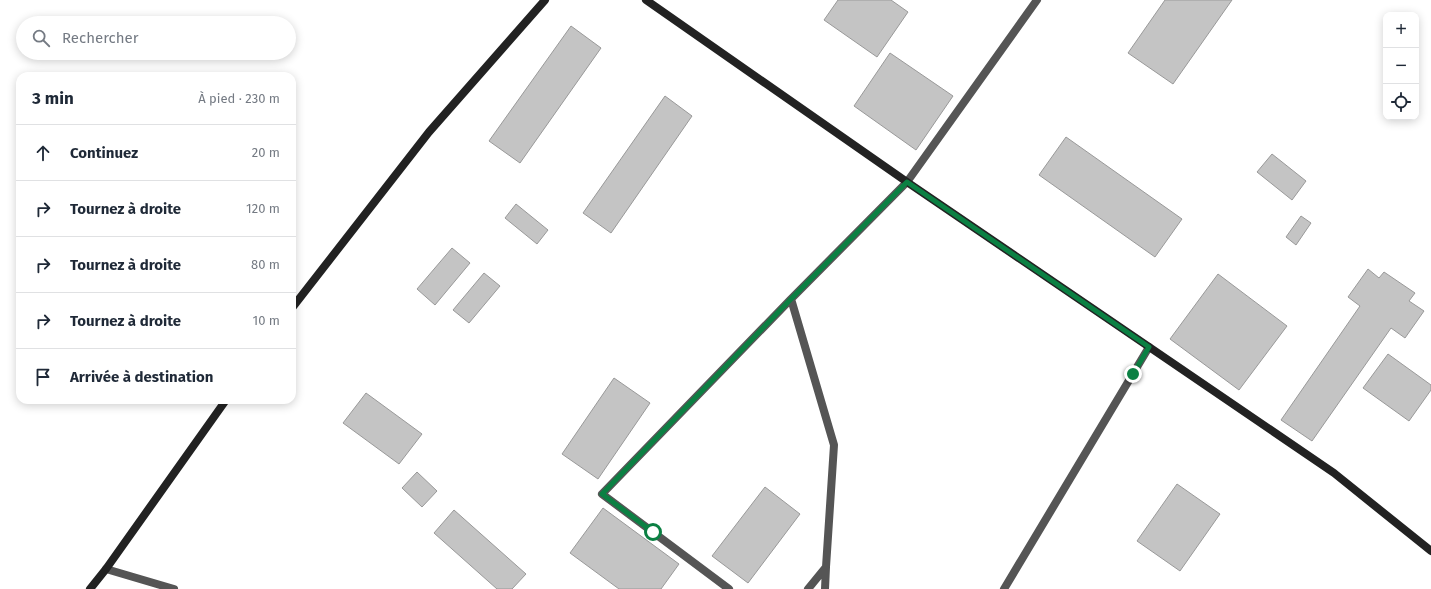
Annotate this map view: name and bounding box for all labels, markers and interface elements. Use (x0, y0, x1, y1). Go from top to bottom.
map controls (1383, 12, 1419, 120)
button: + (1383, 12, 1419, 48)
search box (16, 16, 296, 60)
icon: search (30, 27, 52, 49)
text: Rechercher (62, 29, 138, 47)
button: − (1383, 48, 1419, 84)
button: locate (1383, 84, 1419, 120)
text: 3 min (32, 88, 74, 109)
text: À pied · 230 m (198, 91, 280, 106)
icon: ahead (32, 142, 54, 164)
text: Continuez (70, 144, 138, 162)
text: 20 m (252, 145, 280, 160)
icon: right (32, 198, 54, 220)
text: Tournez à droite (70, 200, 181, 218)
text: 120 m (246, 201, 280, 216)
icon: right (32, 254, 54, 276)
text: Tournez à droite (70, 256, 181, 274)
text: 80 m (251, 257, 280, 272)
icon: right (32, 310, 54, 332)
text: Tournez à droite (70, 312, 181, 330)
text: 10 m (253, 313, 280, 328)
route end (1124, 365, 1142, 383)
icon: arrive (32, 366, 54, 388)
text: Arrivée à destination (70, 368, 213, 386)
route start (644, 523, 662, 541)

